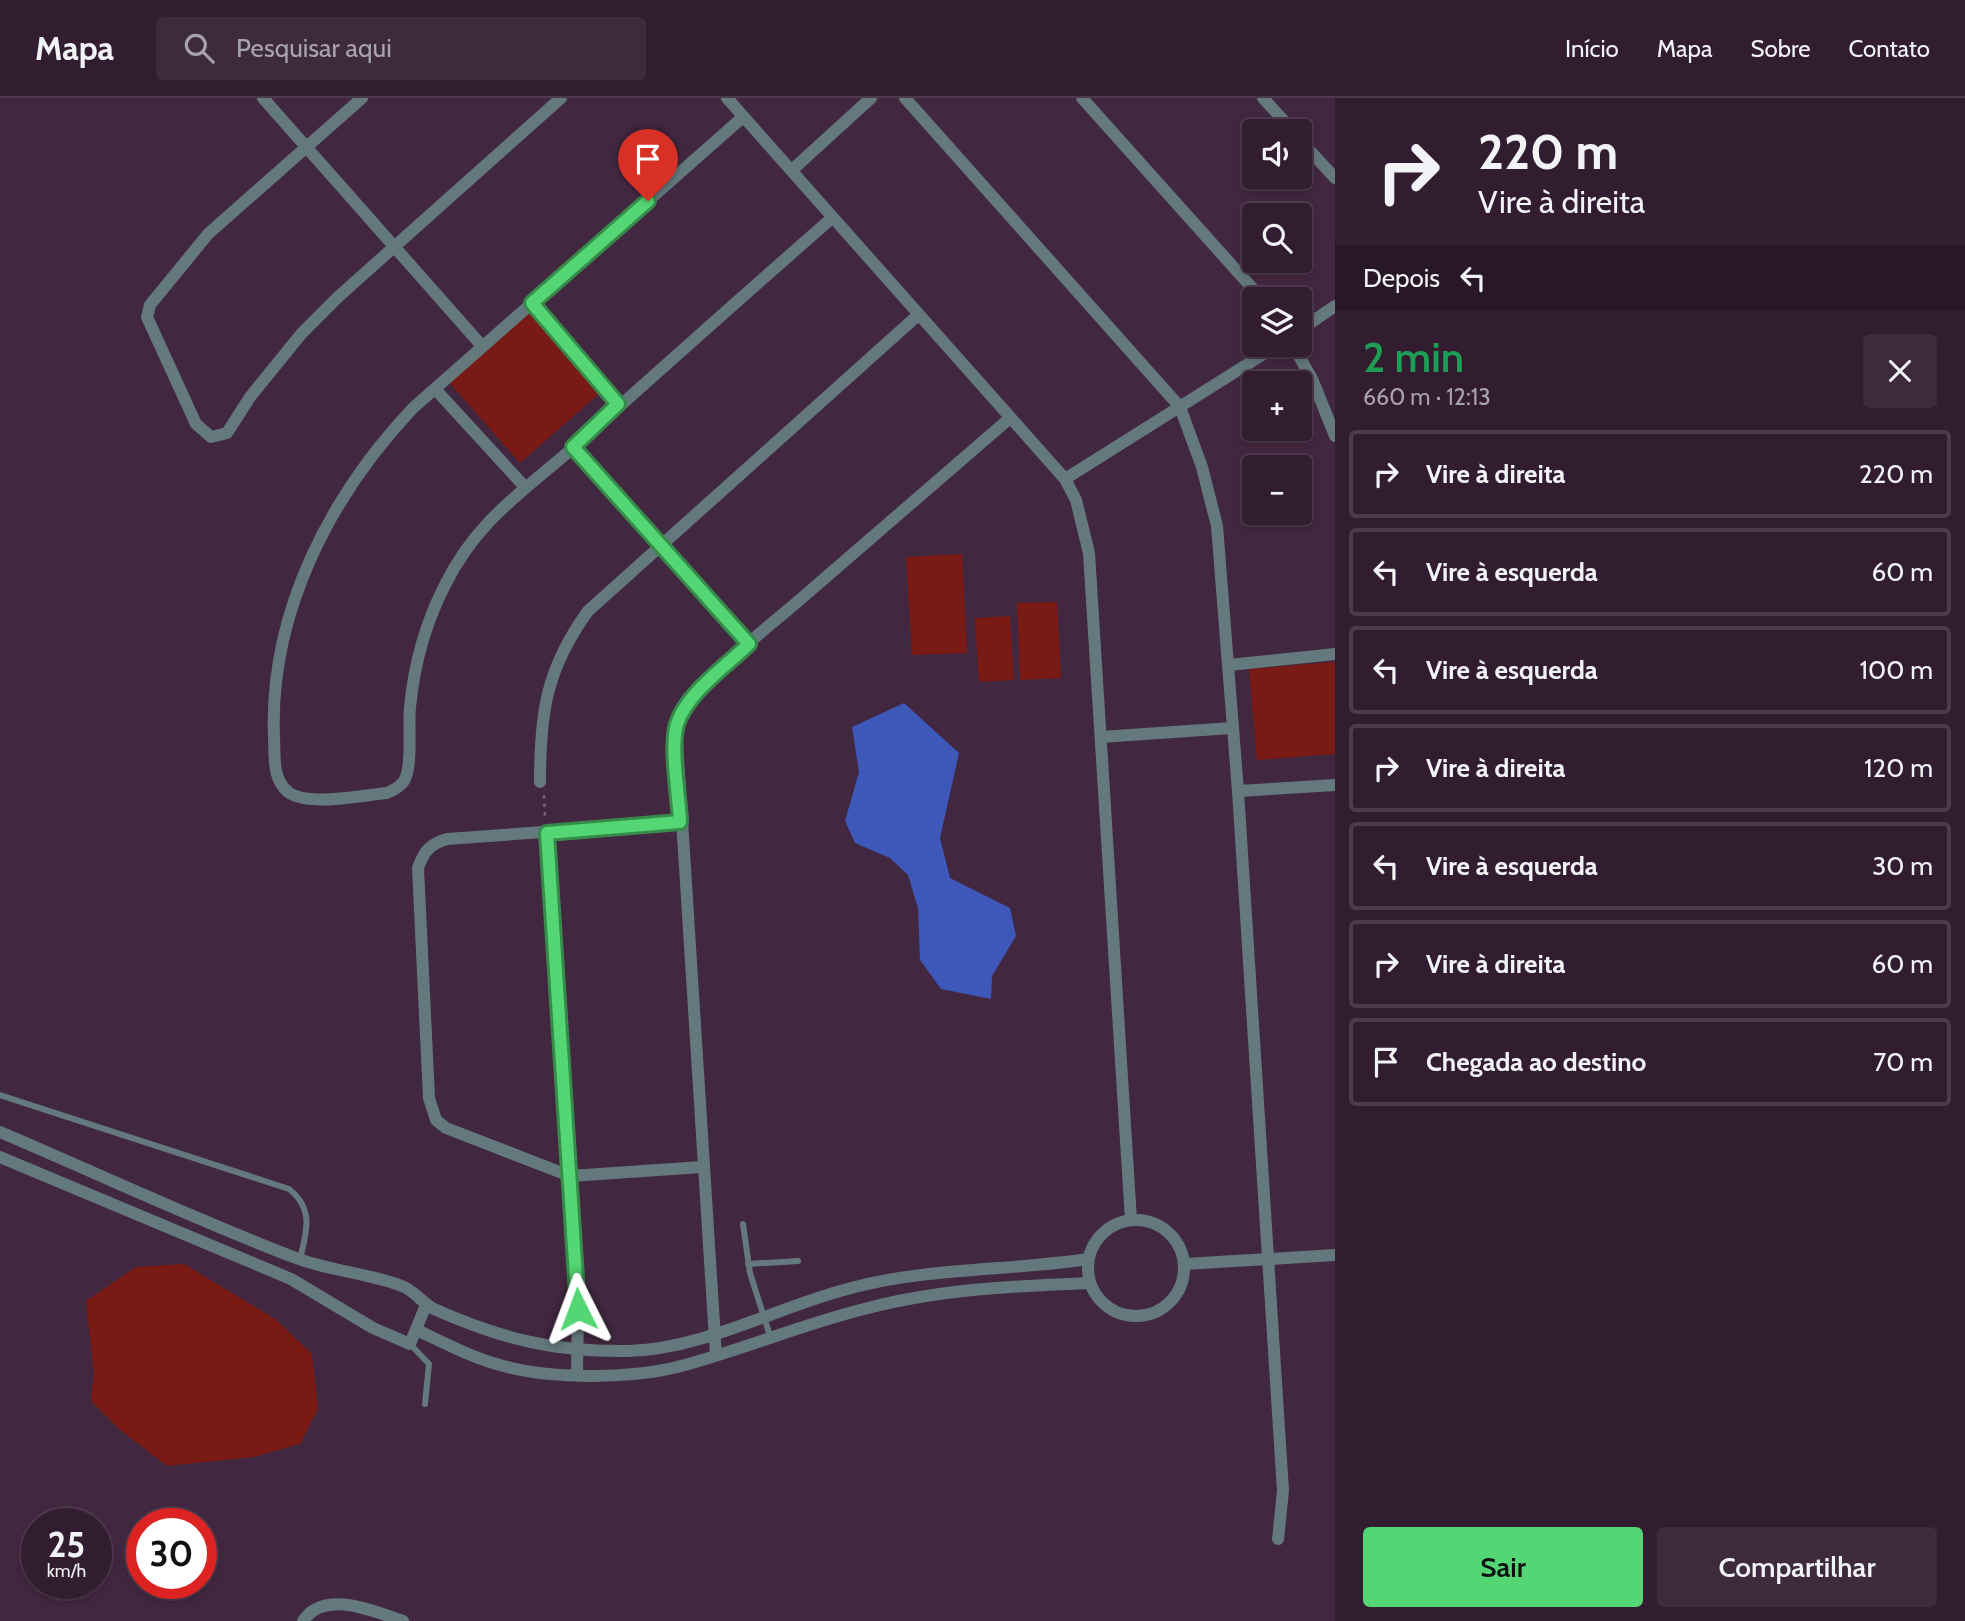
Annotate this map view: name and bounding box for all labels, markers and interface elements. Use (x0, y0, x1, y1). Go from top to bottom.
search box (156, 17, 646, 80)
text: Mapa (35, 28, 114, 68)
icon: search (180, 29, 218, 67)
text: Pesquisar aqui (236, 32, 392, 64)
text: Início (1565, 34, 1619, 63)
text: Mapa (1657, 34, 1712, 63)
text: Sobre (1750, 34, 1811, 63)
text: Contato (1849, 34, 1930, 63)
map controls (1242, 119, 1312, 525)
button: sound (1242, 119, 1312, 189)
text: 220 m (1478, 122, 1618, 181)
icon: right (1363, 126, 1454, 217)
pin (618, 129, 678, 201)
icon: arrive (629, 140, 667, 178)
text: Vire à direita (1478, 182, 1645, 221)
button: search (1242, 203, 1312, 273)
icon: left (1454, 259, 1492, 297)
text: Depois (1363, 262, 1440, 294)
button: layers (1242, 287, 1312, 357)
text: 2 min (1363, 331, 1464, 383)
button: close (1863, 334, 1937, 408)
button: + (1242, 371, 1312, 441)
text: 660 m · 12:13 (1363, 383, 1491, 411)
button: − (1242, 455, 1312, 525)
icon: right (1367, 455, 1405, 493)
text: Vire à direita (1426, 458, 1566, 490)
text: 220 m (1859, 458, 1933, 490)
icon: left (1367, 553, 1405, 591)
text: Vire à esquerda (1426, 556, 1598, 588)
text: 60 m (1871, 556, 1933, 588)
icon: left (1367, 651, 1405, 689)
text: Vire à esquerda (1426, 654, 1598, 686)
text: 100 m (1860, 654, 1933, 686)
icon: right (1367, 749, 1405, 787)
text: Vire à direita (1426, 752, 1566, 784)
text: 120 m (1864, 752, 1933, 784)
icon: left (1367, 847, 1405, 885)
text: Vire à esquerda (1426, 850, 1598, 882)
text: 30 m (1872, 850, 1933, 882)
icon: right (1367, 945, 1405, 983)
text: Vire à direita (1426, 948, 1566, 980)
text: 60 m (1871, 948, 1933, 980)
icon: arrive (1367, 1043, 1405, 1081)
text: Chegada ao destino (1426, 1046, 1646, 1078)
text: 70 m (1873, 1046, 1933, 1078)
position arrow (541, 1272, 615, 1346)
speed limit sign: 30 (126, 1508, 217, 1599)
text: 25 (48, 1523, 85, 1566)
button: Sair (1363, 1527, 1643, 1607)
button: Compartilhar (1657, 1527, 1937, 1607)
text: km/h (47, 1560, 86, 1582)

